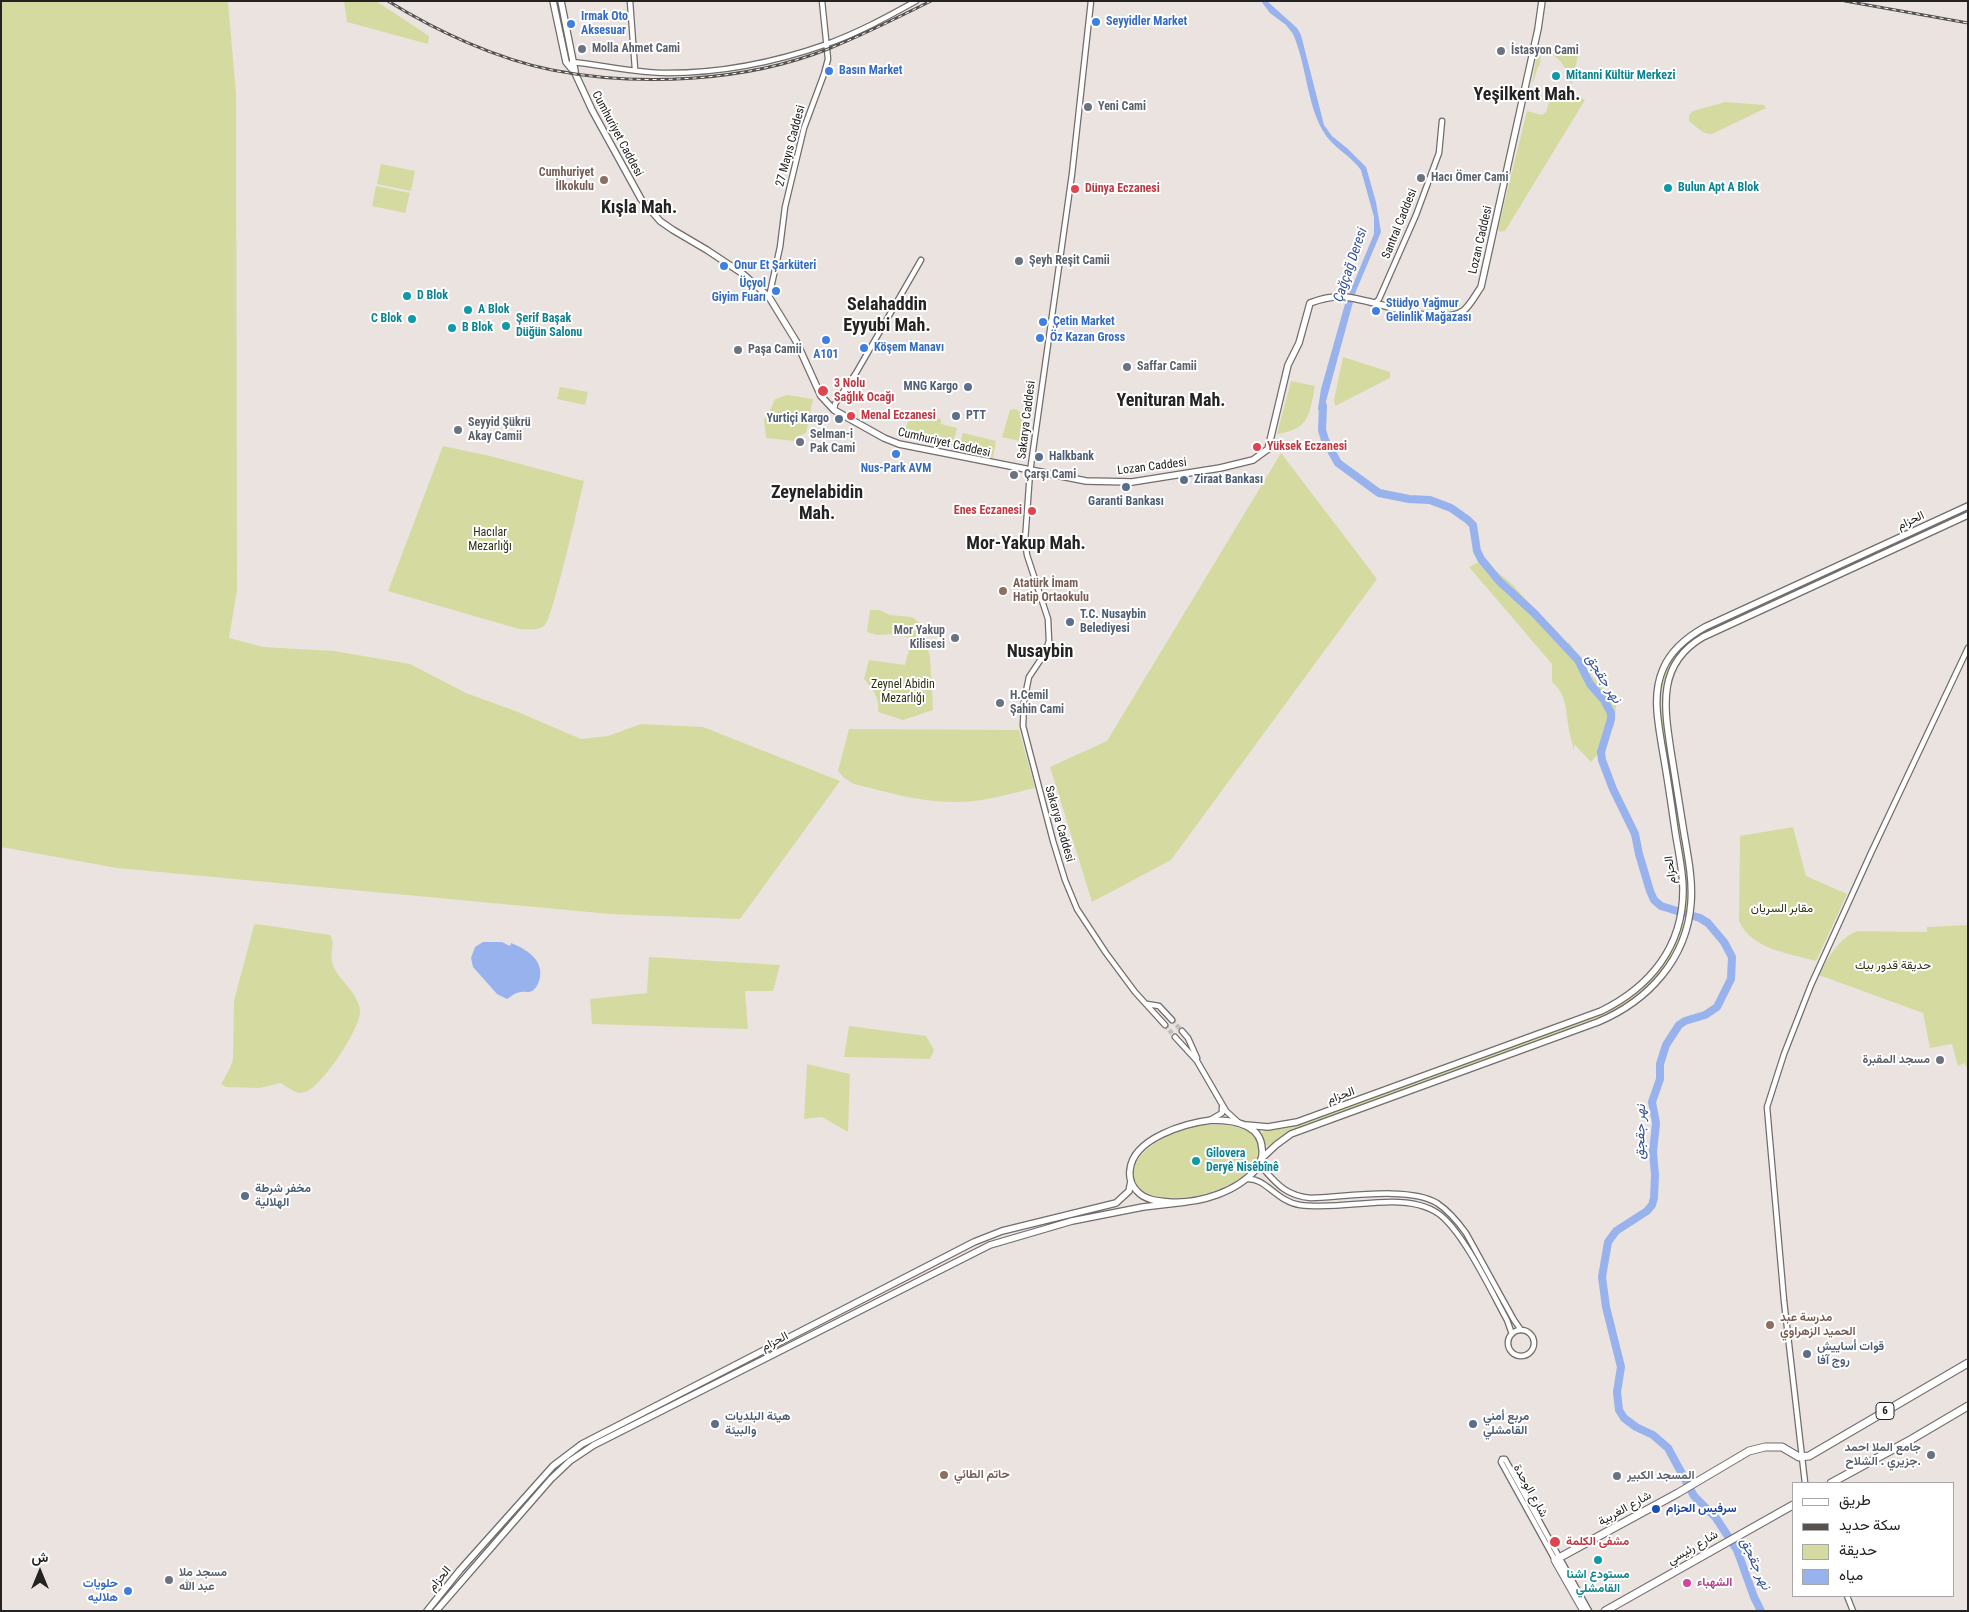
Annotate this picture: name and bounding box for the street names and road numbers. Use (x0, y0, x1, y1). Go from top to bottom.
street label: Cumhuriyet Caddesi (588, 89, 646, 179)
street label: 27 Mayıs Caddesi (773, 104, 809, 188)
street label: Santral Caddesi (1379, 187, 1421, 261)
street label: Lozan Caddesi (1466, 205, 1496, 275)
street label: Sakarya Caddesi (1015, 380, 1039, 460)
street label: Cumhuriyet Caddesi (896, 425, 992, 461)
street label: Lozan Caddesi (1117, 456, 1187, 478)
street label: الحزام (1895, 509, 1927, 533)
street label: Sakarya Caddesi (1041, 784, 1077, 864)
street label: الحزام (1662, 855, 1680, 885)
street label: الحزام (1325, 1084, 1357, 1108)
street label: الحزام (759, 1329, 791, 1355)
road number: 6 (1876, 1402, 1894, 1420)
street label: شارع الوحدة (1510, 1462, 1550, 1520)
street label: شارع الغربية (1596, 1489, 1654, 1529)
street label: شارع رئيسي (1665, 1528, 1721, 1568)
street label: الحزام (425, 1564, 455, 1594)

